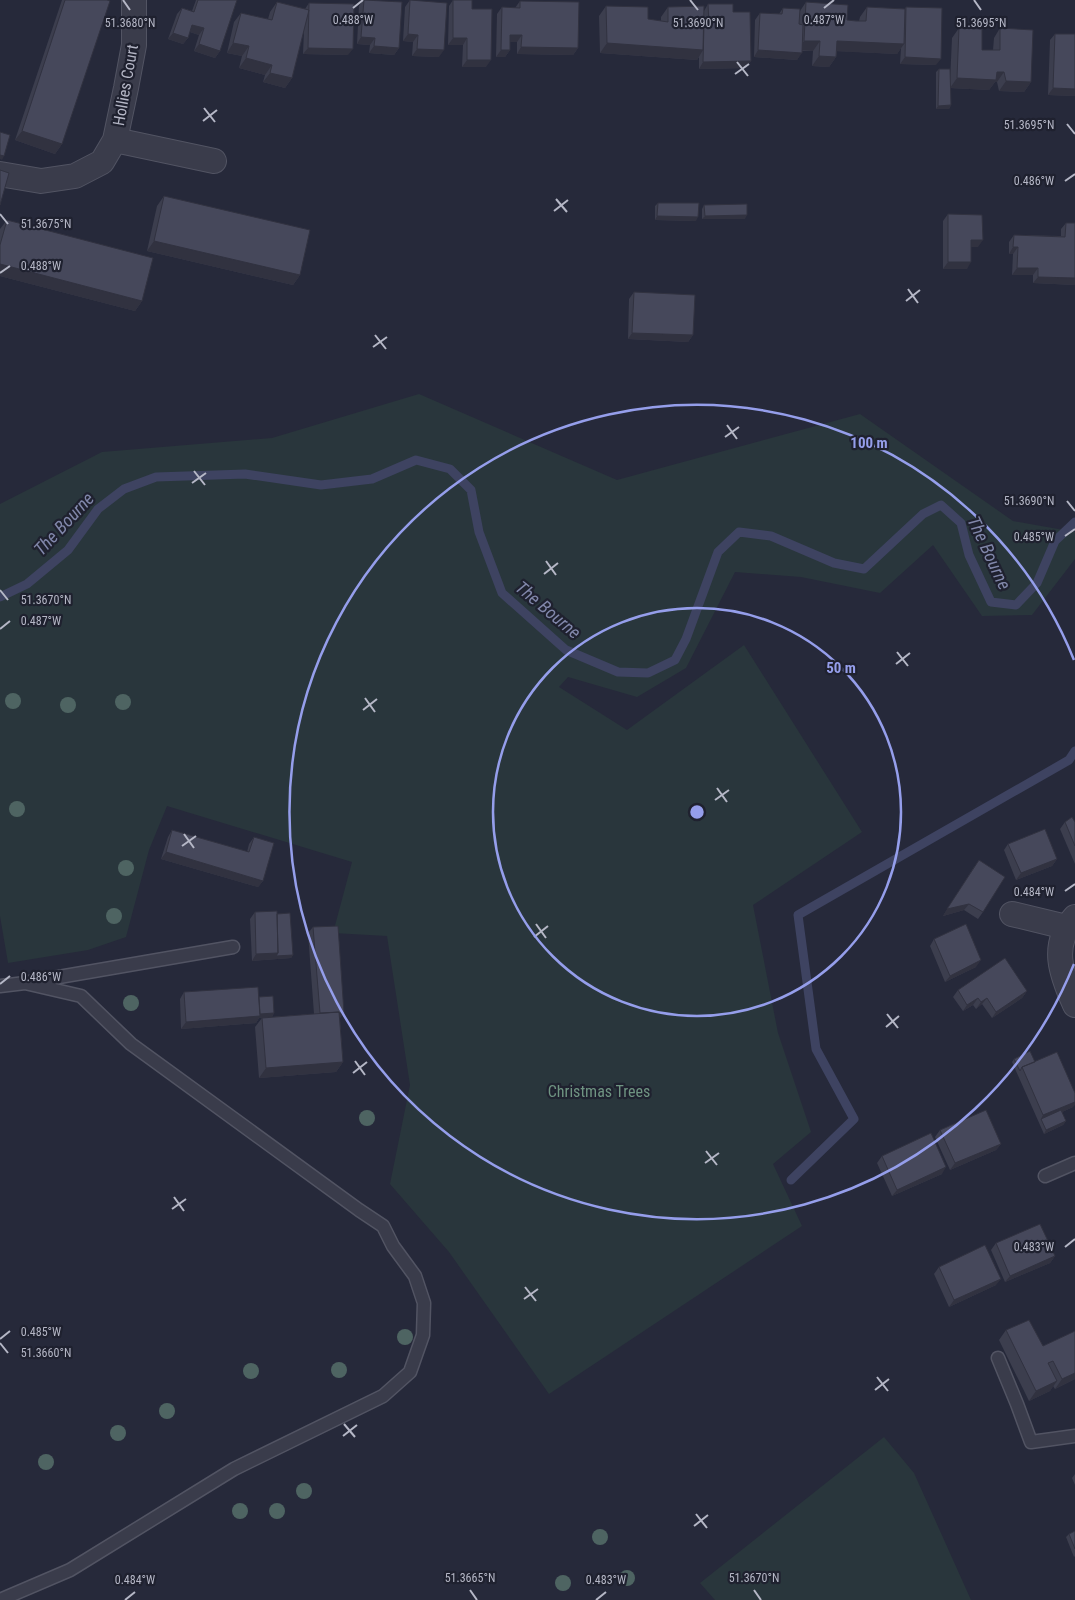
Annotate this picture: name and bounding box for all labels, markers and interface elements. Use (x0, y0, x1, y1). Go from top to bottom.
text: 0.488°W (333, 13, 373, 27)
text: 0.487°W (804, 13, 844, 27)
text: 51.3680°N (105, 16, 155, 30)
text: 51.3690°N (673, 16, 723, 30)
text: 51.3695°N (956, 16, 1006, 30)
street label: Hollies Court (109, 43, 142, 127)
text: 51.3695°N (1004, 118, 1054, 132)
text: 0.486°W (1014, 174, 1054, 188)
text: 51.3675°N (21, 217, 71, 231)
text: 0.488°W (21, 259, 61, 273)
text: 100 m (850, 434, 888, 452)
water label: The Bourne (29, 488, 98, 560)
text: 51.3690°N (1004, 494, 1054, 508)
water label: The Bourne (963, 513, 1016, 593)
text: 0.485°W (1014, 530, 1054, 544)
water label: The Bourne (512, 576, 585, 643)
text: 51.3670°N (21, 593, 71, 607)
text: 0.487°W (21, 614, 61, 628)
text: 50 m (826, 659, 856, 677)
centre of rings (688, 803, 706, 821)
text: 0.484°W (1014, 885, 1054, 899)
text: 0.486°W (21, 970, 61, 984)
park label: Christmas Trees (548, 1082, 650, 1101)
text: 0.483°W (1014, 1240, 1054, 1254)
text: 0.485°W (21, 1325, 61, 1339)
text: 51.3660°N (21, 1346, 71, 1360)
text: 51.3665°N (445, 1571, 495, 1585)
text: 51.3670°N (729, 1571, 779, 1585)
text: 0.484°W (115, 1573, 155, 1587)
text: 0.483°W (586, 1573, 626, 1587)

